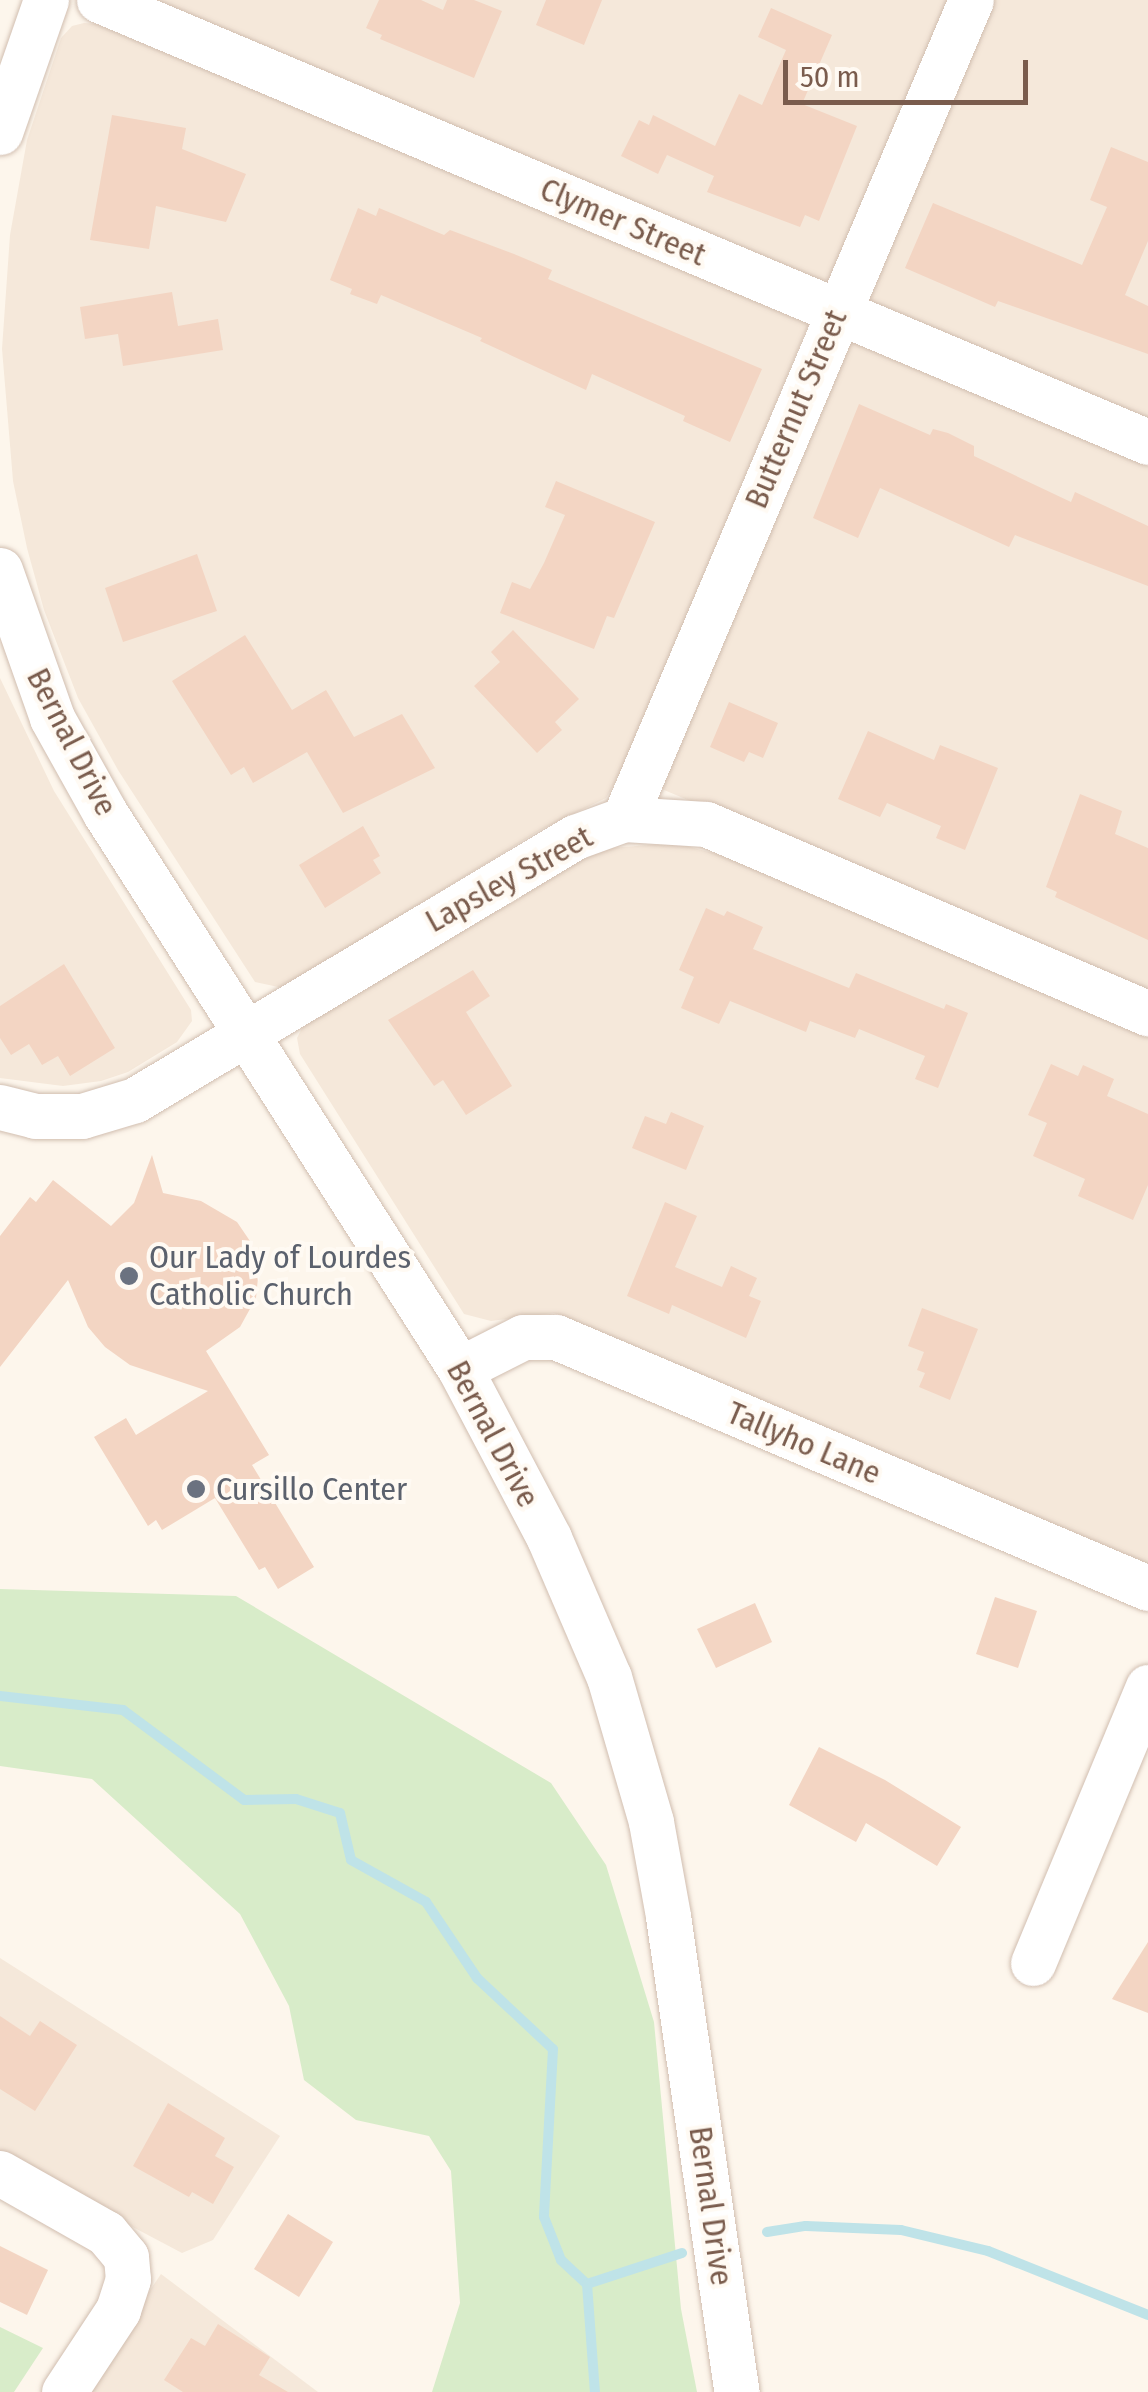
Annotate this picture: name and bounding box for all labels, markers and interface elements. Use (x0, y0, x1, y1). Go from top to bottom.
scale bar (788, 40, 1033, 102)
text: 50 m (800, 59, 860, 95)
street label: Clymer Street (534, 170, 712, 274)
street label: Butternut Street (737, 304, 855, 514)
street label: Bernal Drive (18, 662, 126, 822)
street label: Lapsley Street (419, 817, 599, 941)
place label: Our Lady of Lourdes Catholic Church (149, 1239, 411, 1314)
marker: Our Lady of Lourdes Catholic Church (118, 1265, 140, 1287)
street label: Bernal Drive (438, 1354, 548, 1514)
street label: Tallyho Lane (722, 1393, 886, 1493)
place label: Cursillo Center (216, 1470, 407, 1508)
marker: Cursillo Center (185, 1478, 207, 1500)
street label: Bernal Drive (681, 2124, 741, 2288)

